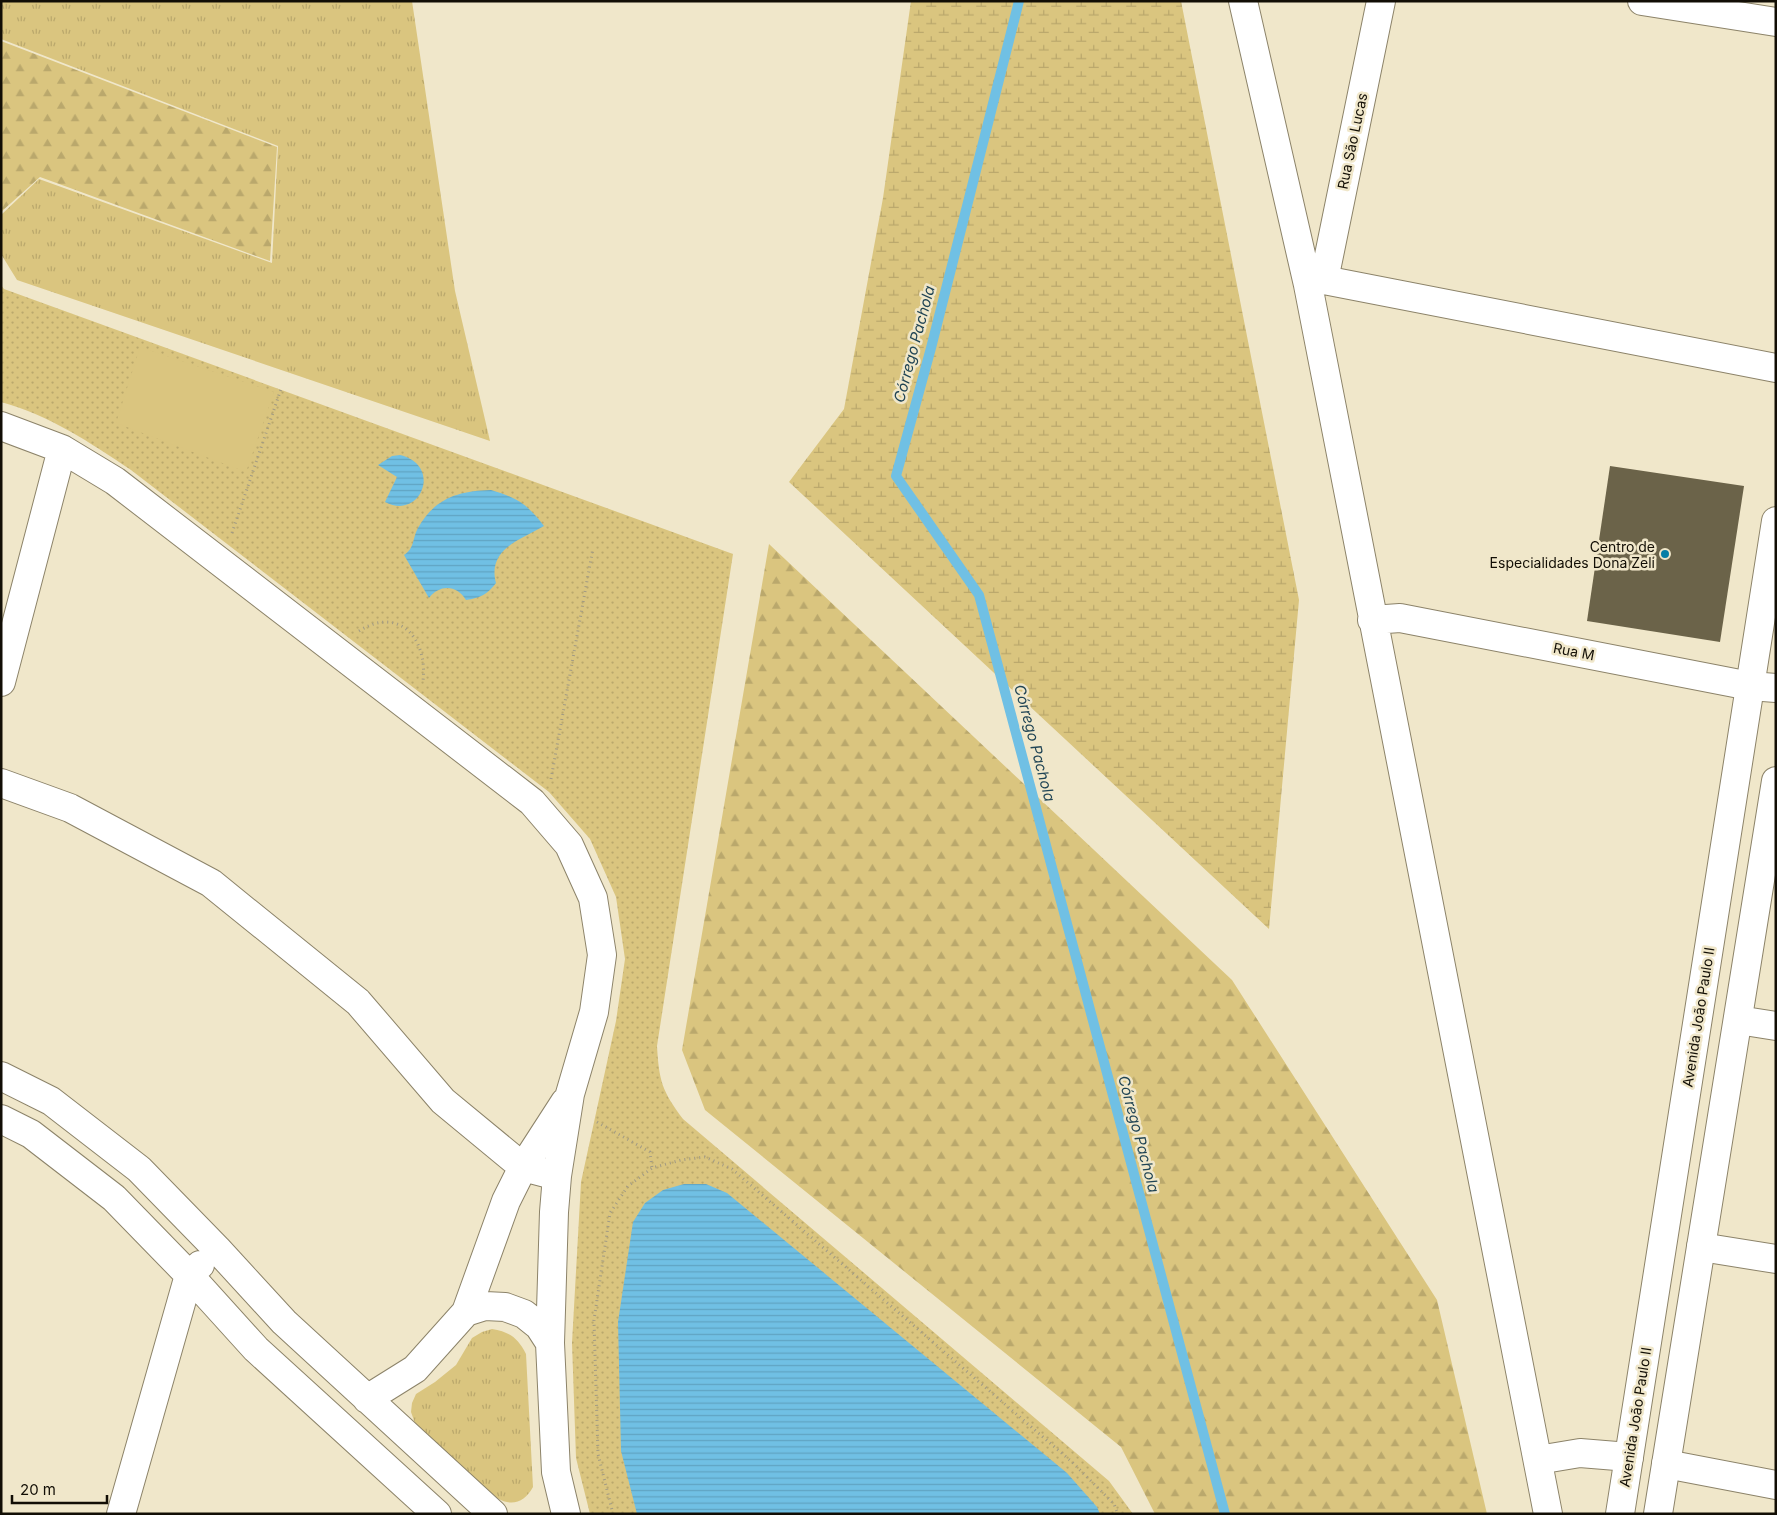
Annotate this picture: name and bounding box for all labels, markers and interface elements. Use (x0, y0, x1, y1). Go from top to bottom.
street label: Rua São Lucas (1334, 91, 1370, 191)
water label: Córrego Pachola (889, 283, 939, 405)
place label: Centro de Especialidades Dona Zeli (1490, 538, 1655, 571)
marker: Centro de Especialidades Dona Zeli (1659, 548, 1671, 560)
street label: Rua M (1552, 639, 1596, 663)
water label: Córrego Pachola (1010, 682, 1060, 804)
street label: Avenida João Paulo II (1679, 946, 1717, 1088)
water label: Córrego Pachola (1114, 1073, 1164, 1195)
street label: Avenida João Paulo II (1616, 1346, 1654, 1488)
scale bar (12, 1472, 108, 1504)
text: 20 m (20, 1480, 56, 1499)

